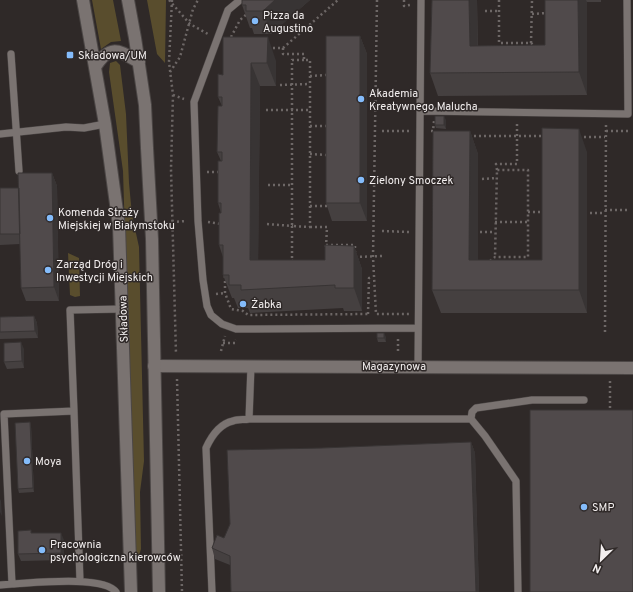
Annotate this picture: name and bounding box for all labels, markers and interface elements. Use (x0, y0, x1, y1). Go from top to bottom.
place label: Pizza da Augustino (263, 9, 313, 36)
marker: Pizza da Augustino (250, 16, 260, 26)
place label: Składowa/UM (78, 49, 147, 63)
marker: Składowa/UM (65, 50, 75, 60)
place label: Akademia Kreatywnego Malucha (369, 87, 478, 114)
marker: Akademia Kreatywnego Malucha (356, 94, 366, 104)
place label: Zielony Smoczek (369, 174, 454, 188)
marker: Zielony Smoczek (356, 175, 366, 185)
place label: Komenda Straży Miejskiej w Białymstoku (58, 206, 175, 233)
marker: Komenda Straży Miejskiej w Białymstoku (45, 213, 55, 223)
place label: Zarząd Dróg i Inwestycji Miejskich (56, 258, 153, 285)
marker: Zarząd Dróg i Inwestycji Miejskich (43, 265, 53, 275)
street label: Składowa (116, 295, 132, 343)
place label: Żabka (251, 297, 282, 312)
marker: Żabka (238, 299, 248, 309)
street label: Magazynowa (362, 360, 426, 374)
place label: Moya (35, 455, 62, 469)
marker: Moya (22, 456, 32, 466)
place label: SMP (592, 501, 614, 515)
marker: SMP (579, 502, 589, 512)
place label: Pracownia psychologiczna kierowców (50, 538, 181, 565)
north arrow (581, 540, 621, 580)
marker: Pracownia psychologiczna kierowców (37, 545, 47, 555)
text: N (591, 560, 604, 576)

